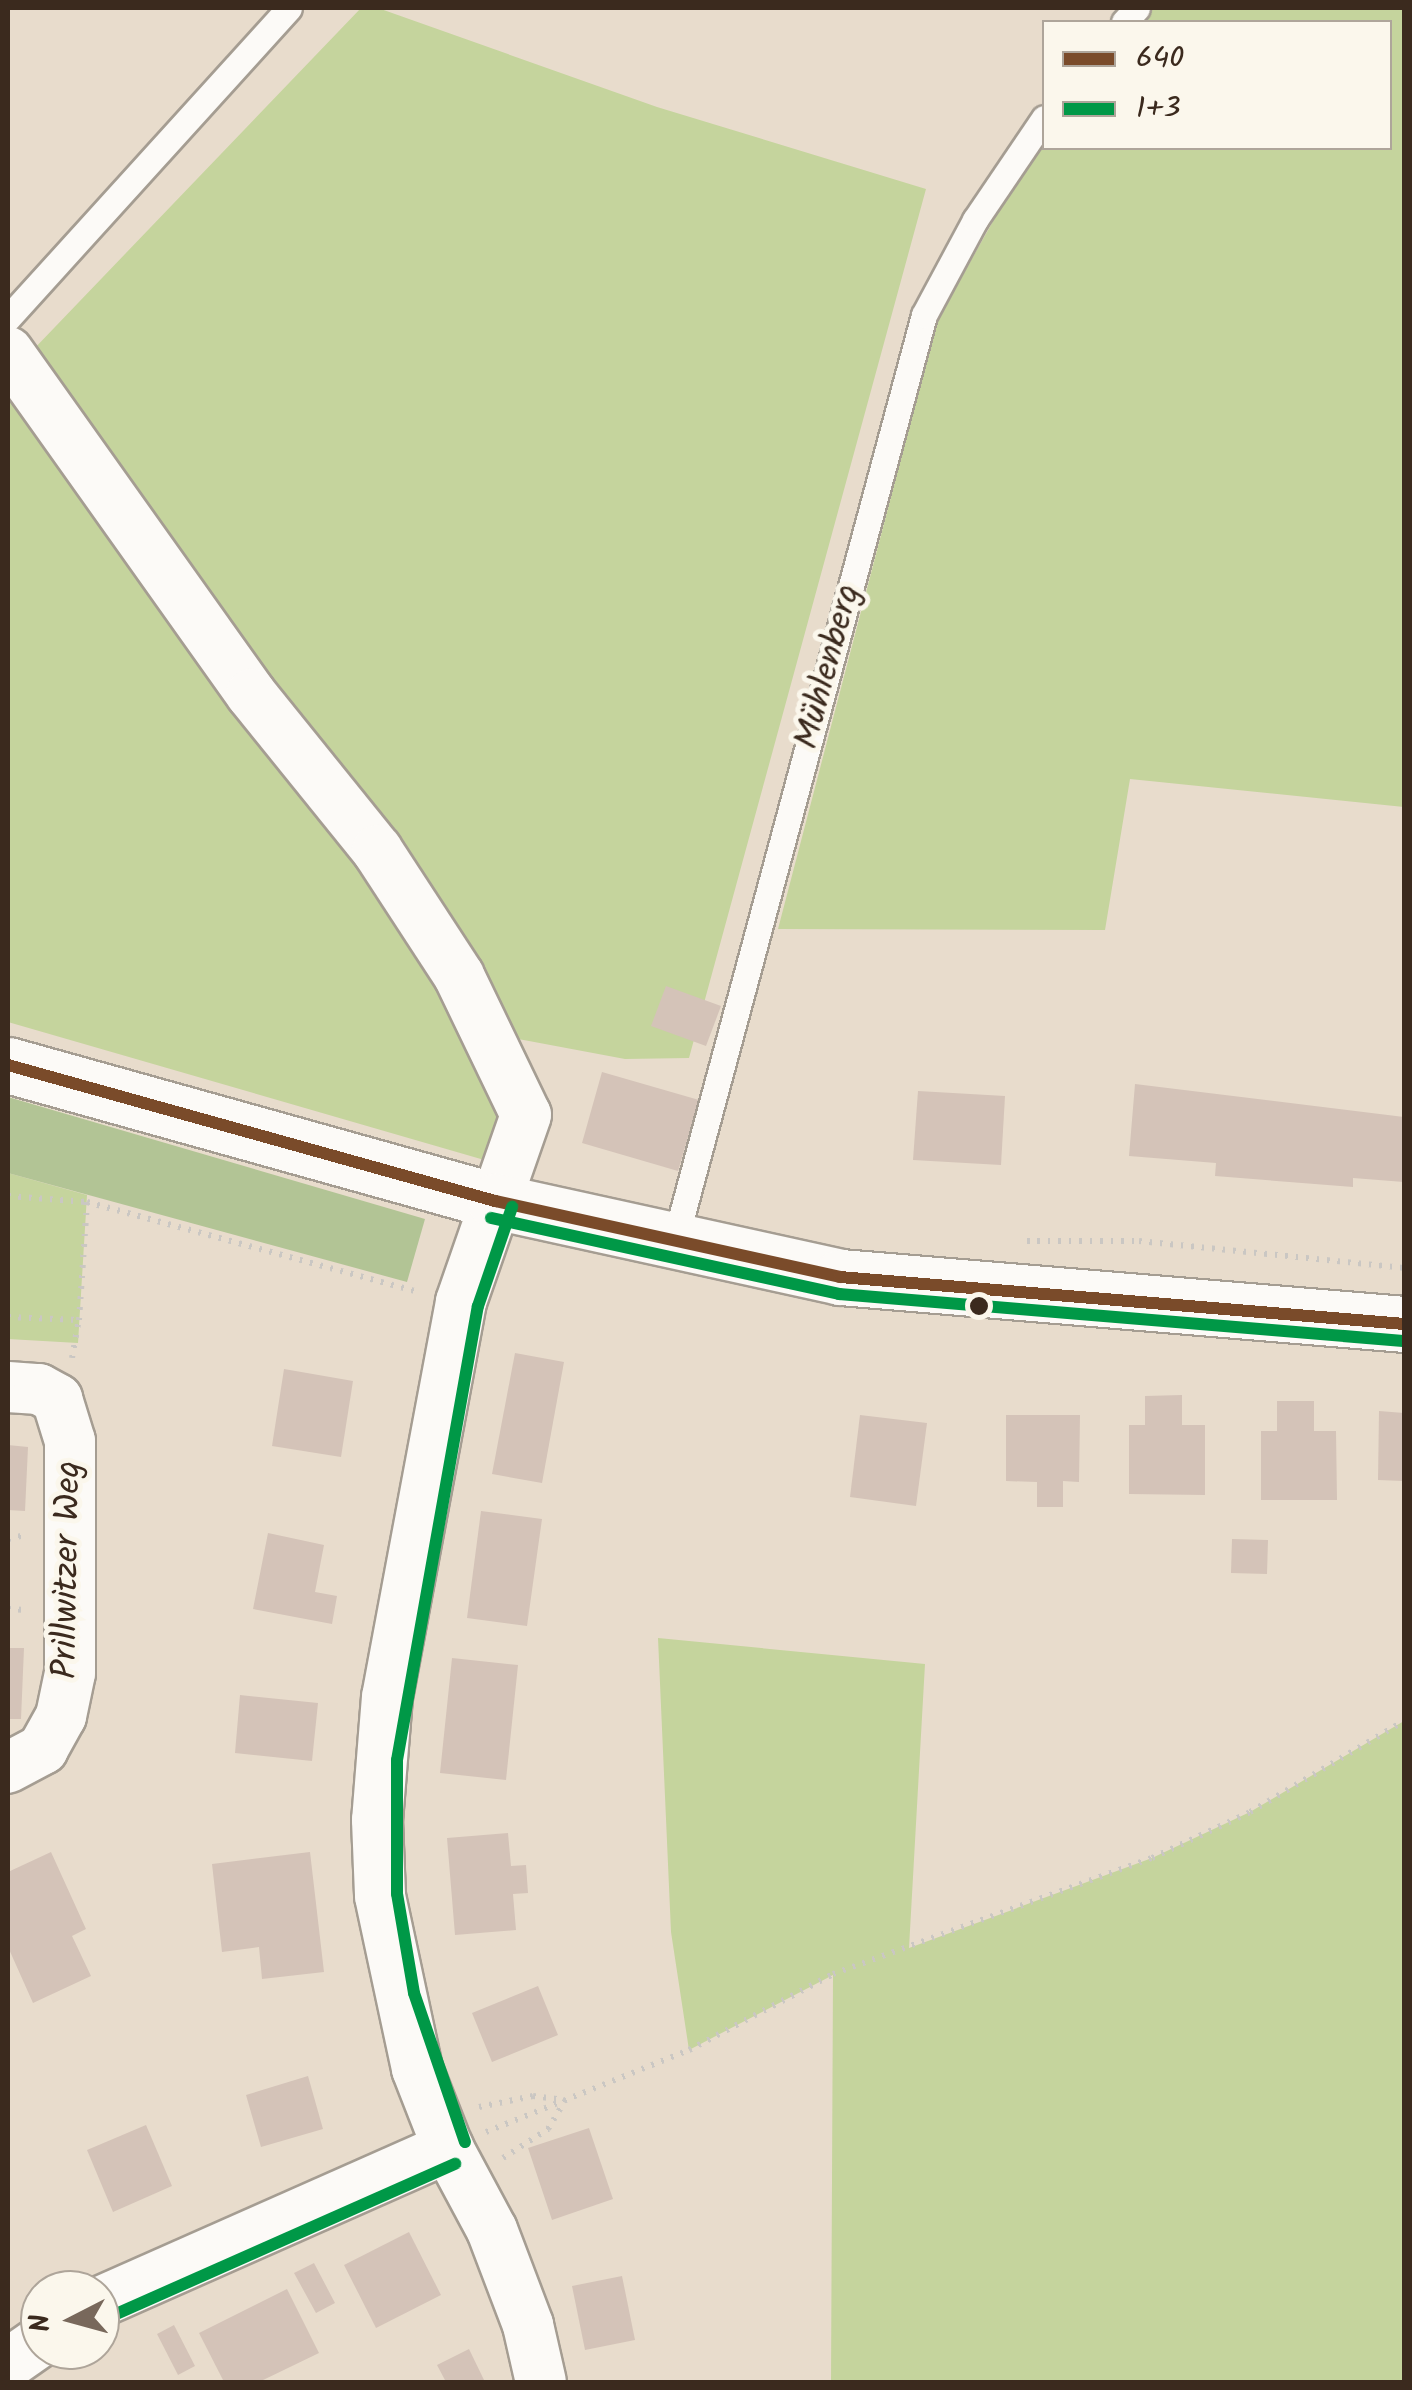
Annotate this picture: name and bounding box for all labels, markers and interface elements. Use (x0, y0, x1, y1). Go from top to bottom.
legend (1042, 20, 1392, 150)
text: 640 (1136, 35, 1184, 83)
text: 1+3 (1136, 85, 1181, 133)
street label: Mühlenberg (787, 580, 871, 754)
unlabelled marker (969, 1296, 989, 1316)
street label: Prillwitzer Weg (45, 1461, 91, 1679)
north arrow (20, 2270, 120, 2370)
text: N (18, 2312, 65, 2334)

